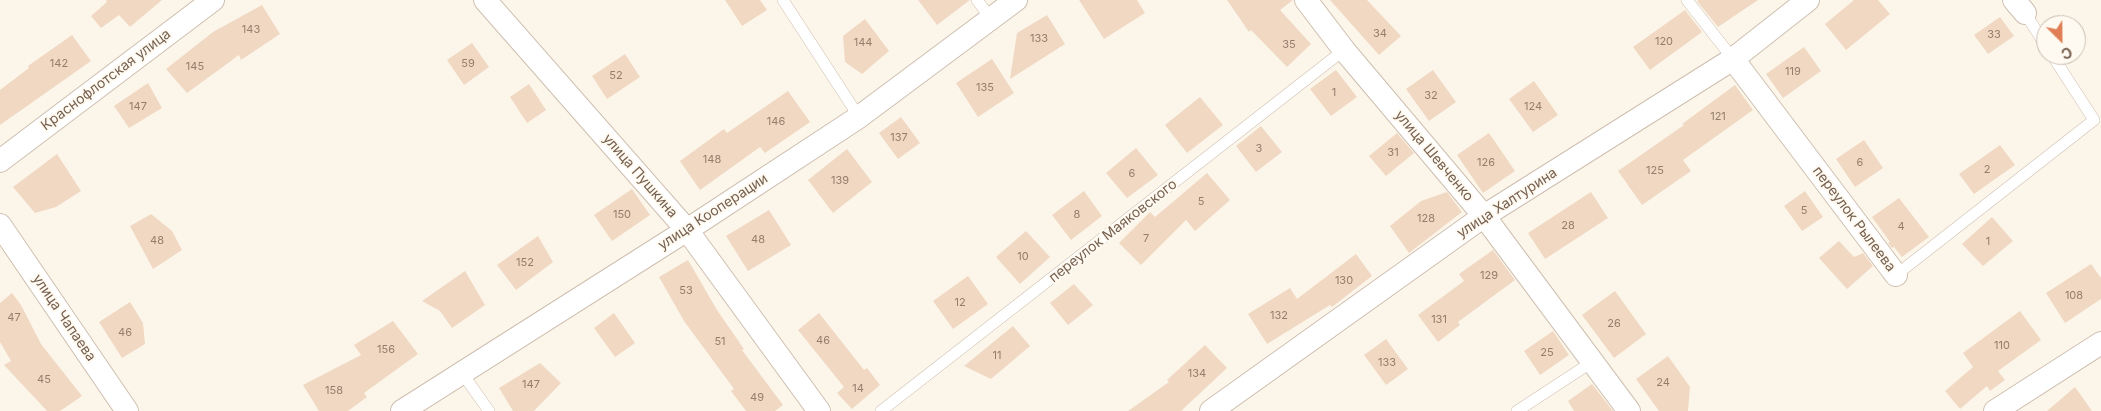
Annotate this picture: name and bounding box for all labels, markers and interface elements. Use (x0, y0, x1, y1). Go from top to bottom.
north arrow (2036, 15, 2086, 65)
house number: 143 (242, 23, 260, 37)
street label: Краснофлотская улица (38, 26, 174, 134)
house number: 34 (1373, 27, 1387, 41)
house number: 33 (1987, 28, 2001, 42)
house number: 133 (1030, 32, 1048, 46)
house number: 120 (1655, 35, 1673, 49)
house number: 144 (854, 36, 872, 50)
house number: 35 (1282, 38, 1296, 52)
text: С (2059, 43, 2075, 63)
house number: 142 (50, 57, 68, 71)
house number: 59 (461, 57, 475, 71)
house number: 145 (186, 60, 204, 74)
house number: 119 (1785, 65, 1801, 79)
house number: 52 (609, 69, 623, 83)
house number: 135 (976, 81, 994, 95)
house number: 1 (1332, 86, 1336, 100)
house number: 32 (1424, 89, 1438, 103)
house number: 147 (129, 100, 147, 114)
house number: 124 (1524, 100, 1542, 114)
street label: улица Шевченко (1391, 107, 1477, 205)
house number: 121 (1710, 110, 1726, 124)
house number: 146 (767, 115, 785, 129)
street label: улица Пушкина (599, 131, 681, 221)
house number: 137 (890, 131, 908, 145)
house number: 3 (1256, 142, 1262, 156)
house number: 31 (1387, 146, 1399, 160)
house number: 148 (703, 153, 721, 167)
house number: 126 (1477, 156, 1495, 170)
house number: 6 (1857, 156, 1863, 170)
street label: переулок Рылеева (1809, 163, 1899, 275)
house number: 2 (1984, 163, 1990, 177)
street label: улица Халтурина (1454, 164, 1560, 242)
house number: 125 (1646, 164, 1664, 178)
house number: 6 (1129, 167, 1135, 181)
street label: улица Кооперации (655, 170, 771, 254)
house number: 139 (831, 174, 849, 188)
street label: переулок Маяковского (1046, 176, 1180, 286)
house number: 5 (1198, 195, 1204, 209)
house number: 5 (1801, 204, 1807, 218)
house number: 150 (613, 208, 631, 222)
house number: 8 (1074, 208, 1080, 222)
house number: 128 (1417, 212, 1435, 226)
house number: 28 (1561, 219, 1575, 233)
house number: 4 (1897, 220, 1905, 234)
house number: 7 (1143, 232, 1149, 246)
house number: 48 (751, 233, 765, 247)
house number: 48 (150, 234, 164, 248)
house number: 1 (1986, 235, 1990, 249)
house number: 10 (1017, 250, 1029, 264)
house number: 152 (516, 256, 534, 270)
house number: 129 (1480, 269, 1498, 283)
street label: улица Чапаева (29, 271, 99, 365)
house number: 130 (1335, 274, 1353, 288)
house number: 53 (679, 284, 693, 298)
house number: 108 (2065, 289, 2083, 303)
house number: 12 (954, 296, 966, 310)
house number: 132 (1270, 309, 1288, 323)
house number: 47 (7, 311, 21, 325)
house number: 131 (1431, 313, 1447, 327)
house number: 26 (1607, 317, 1621, 331)
house number: 46 (118, 326, 132, 340)
house number: 46 (816, 334, 830, 348)
house number: 51 (714, 335, 726, 349)
house number: 110 (1994, 339, 2010, 353)
house number: 156 (377, 343, 395, 357)
house number: 25 (1540, 346, 1554, 360)
house number: 11 (993, 349, 1001, 363)
house number: 133 (1378, 356, 1396, 370)
house number: 134 (1188, 367, 1206, 381)
house number: 45 (37, 373, 51, 387)
house number: 24 (1656, 376, 1670, 390)
house number: 147 (522, 378, 540, 392)
house number: 14 (852, 382, 864, 396)
house number: 158 (325, 384, 343, 398)
house number: 49 (750, 391, 764, 405)

